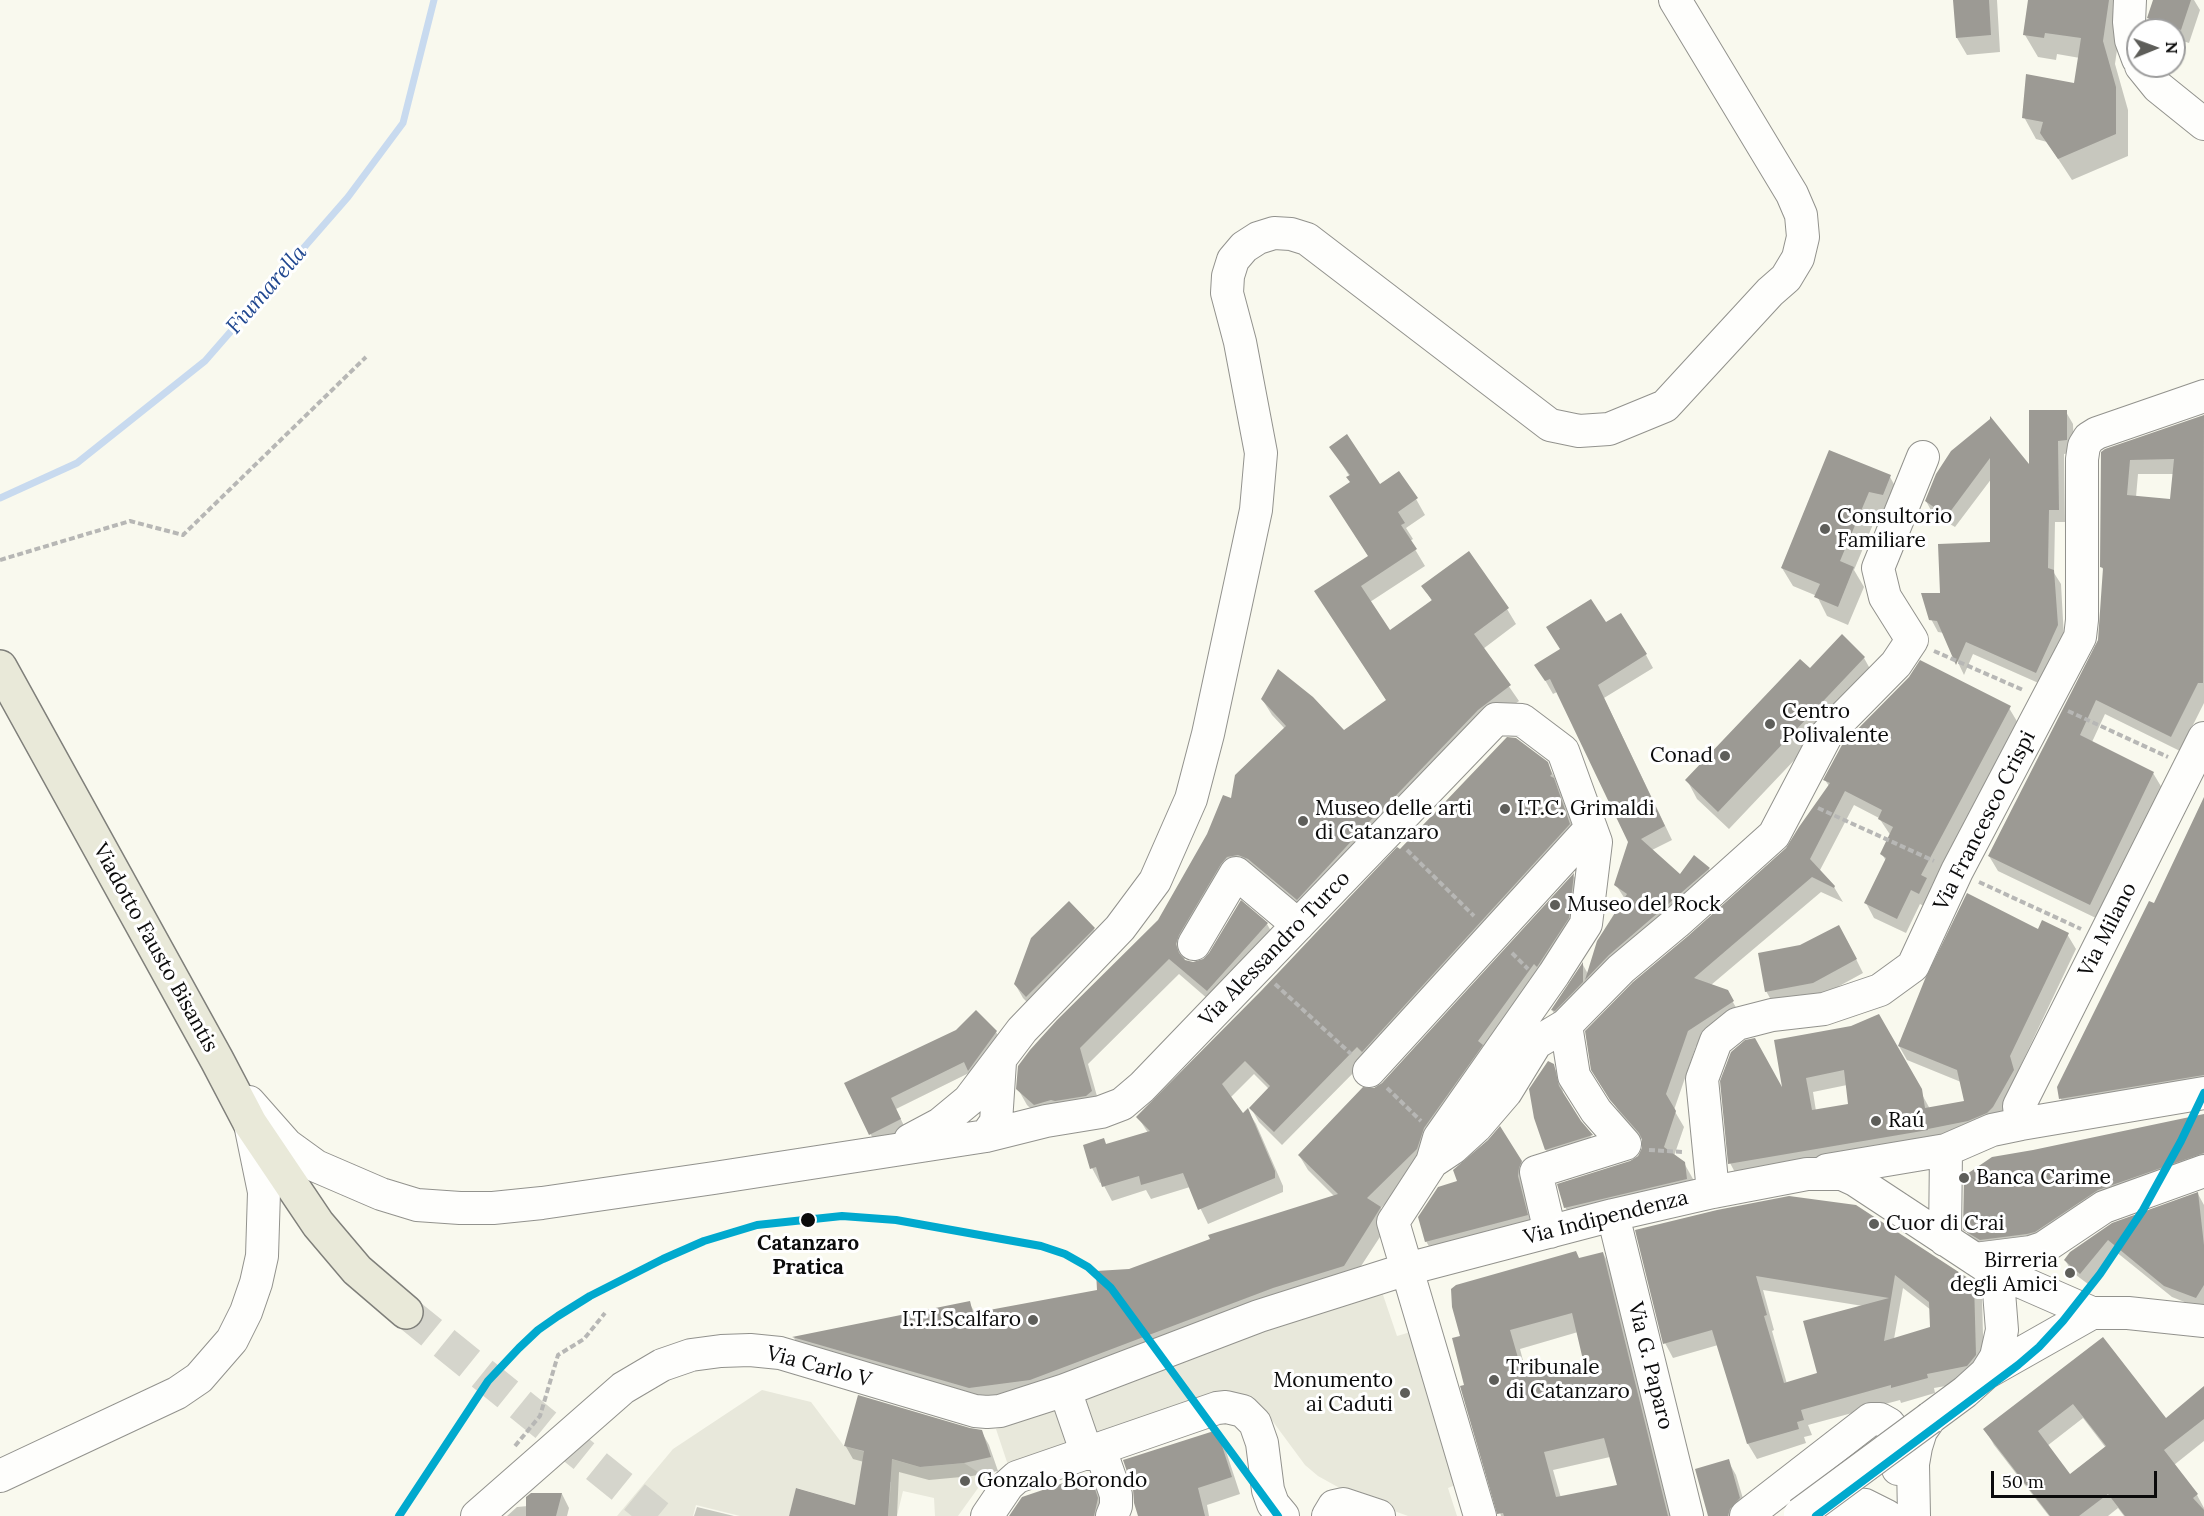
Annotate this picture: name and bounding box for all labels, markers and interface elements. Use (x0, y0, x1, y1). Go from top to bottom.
north arrow (2126, 18, 2186, 78)
text: N (2162, 41, 2182, 54)
water label: Fiumarella (221, 240, 313, 340)
place label: Consultorio Familiare (1837, 504, 1952, 554)
marker: Consultorio Familiare (1818, 522, 1832, 536)
place label: Centro Polivalente (1782, 699, 1889, 749)
marker: Centro Polivalente (1763, 717, 1777, 731)
street label: Via Francesco Crispi (1929, 727, 2041, 915)
place label: Conad (1650, 743, 1713, 769)
marker: Conad (1718, 749, 1732, 763)
place label: Museo delle arti di Catanzaro (1315, 796, 1472, 846)
place label: I.T.C. Grimaldi (1517, 796, 1655, 822)
marker: I.T.C. Grimaldi (1498, 802, 1512, 816)
marker: Museo delle arti di Catanzaro (1296, 814, 1310, 828)
street label: Viadotto Fausto Bisantis (87, 839, 223, 1057)
street label: Via Alessandro Turco (1194, 866, 1356, 1032)
street label: Via Milano (2074, 879, 2142, 981)
place label: Museo del Rock (1567, 892, 1721, 918)
marker: Museo del Rock (1548, 898, 1562, 912)
place label: Raú (1888, 1108, 1924, 1134)
marker: Raú (1869, 1114, 1883, 1128)
place label: Banca Carime (1976, 1165, 2111, 1191)
marker: Banca Carime (1957, 1171, 1971, 1185)
street label: Via Indipendenza (1521, 1185, 1691, 1251)
marker: Catanzaro Pratica (799, 1211, 817, 1229)
place label: Cuor di Crai (1886, 1211, 2004, 1237)
marker: Cuor di Crai (1867, 1217, 1881, 1231)
place label: Catanzaro Pratica (757, 1231, 859, 1281)
place label: Birreria degli Amici (1950, 1248, 2058, 1298)
marker: Birreria degli Amici (2063, 1266, 2077, 1280)
street label: Via G. Paparo (1622, 1300, 1678, 1432)
place label: I.T.I.Scalfaro (902, 1307, 1021, 1333)
marker: I.T.I.Scalfaro (1026, 1313, 1040, 1327)
street label: Via Carlo V (764, 1341, 874, 1393)
place label: Tribunale di Catanzaro (1506, 1355, 1630, 1405)
place label: Monumento ai Caduti (1273, 1368, 1393, 1418)
marker: Tribunale di Catanzaro (1487, 1373, 1501, 1387)
marker: Monumento ai Caduti (1398, 1386, 1412, 1400)
scale bar (1994, 1459, 2160, 1497)
place label: Gonzalo Borondo (977, 1468, 1147, 1494)
text: 50 m (2002, 1470, 2044, 1493)
marker: Gonzalo Borondo (958, 1474, 972, 1488)

